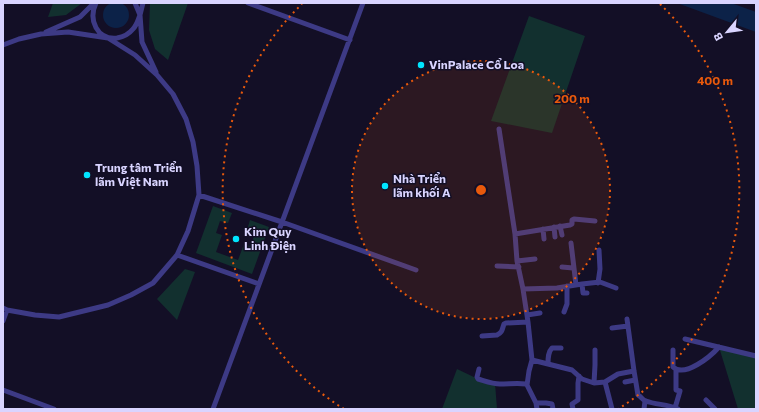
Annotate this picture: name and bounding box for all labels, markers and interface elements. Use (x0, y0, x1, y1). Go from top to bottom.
north arrow (707, 12, 747, 52)
text: B (710, 31, 725, 43)
place label: VinPalace Cổ Loa (429, 57, 524, 71)
marker: VinPalace Cổ Loa (416, 60, 426, 70)
text: 400 m (697, 73, 733, 87)
text: 200 m (554, 91, 590, 105)
place label: Trung tâm Triển lãm Việt Nam (95, 160, 182, 189)
marker: Trung tâm Triển lãm Việt Nam (82, 170, 92, 180)
place label: Nhà Triển lãm khối A (393, 171, 451, 199)
marker: Nhà Triển lãm khối A (380, 181, 390, 191)
centre of rings (474, 183, 488, 197)
place label: Kim Quy Linh Điện (244, 224, 296, 253)
marker: Kim Quy Linh Điện (231, 234, 241, 244)

